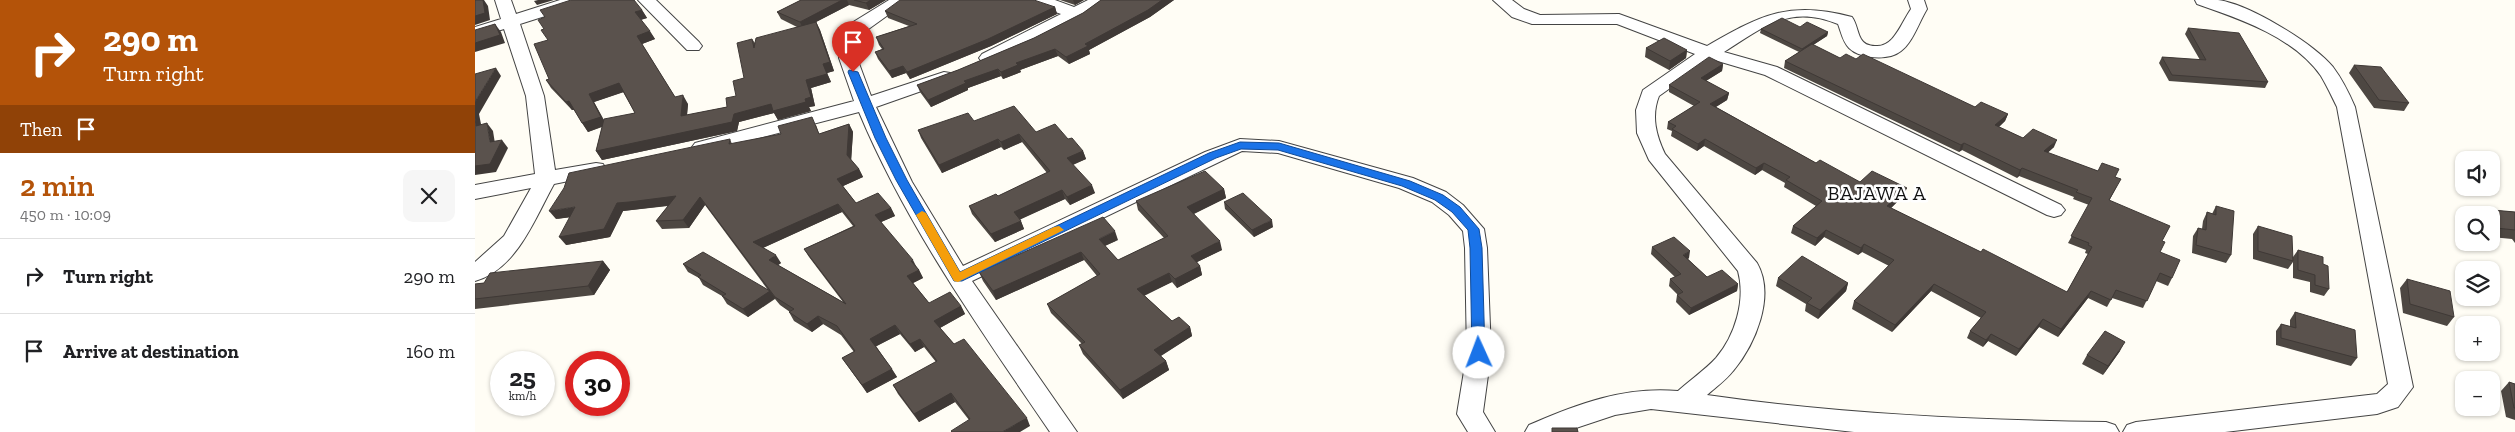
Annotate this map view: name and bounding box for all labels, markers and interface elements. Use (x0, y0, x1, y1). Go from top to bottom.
text: 290 m (103, 18, 198, 60)
icon: right (20, 20, 85, 85)
pin (832, 21, 874, 72)
icon: arrive (839, 28, 867, 56)
text: Turn right (103, 60, 204, 87)
icon: arrive (72, 115, 100, 143)
text: Then (20, 118, 62, 141)
map controls (2455, 151, 2500, 416)
button: sound (2455, 151, 2500, 196)
text: 2 min (20, 168, 94, 204)
button: close (403, 170, 455, 222)
district label: BAJAWA A (1827, 181, 1927, 205)
text: 450 m · 10:09 (20, 205, 111, 224)
button: search (2455, 206, 2500, 251)
button: layers (2455, 261, 2500, 306)
icon: right (20, 262, 48, 290)
text: Turn right (63, 265, 153, 288)
text: 290 m (403, 265, 455, 288)
button: + (2455, 316, 2500, 361)
position arrow (1452, 326, 1504, 378)
icon: arrive (20, 337, 48, 365)
text: Arrive at destination (63, 340, 239, 363)
text: 160 m (406, 340, 455, 363)
speed limit sign: 30 (565, 351, 630, 416)
text: 25 (509, 362, 536, 392)
button: − (2455, 371, 2500, 416)
text: km/h (509, 389, 536, 403)

